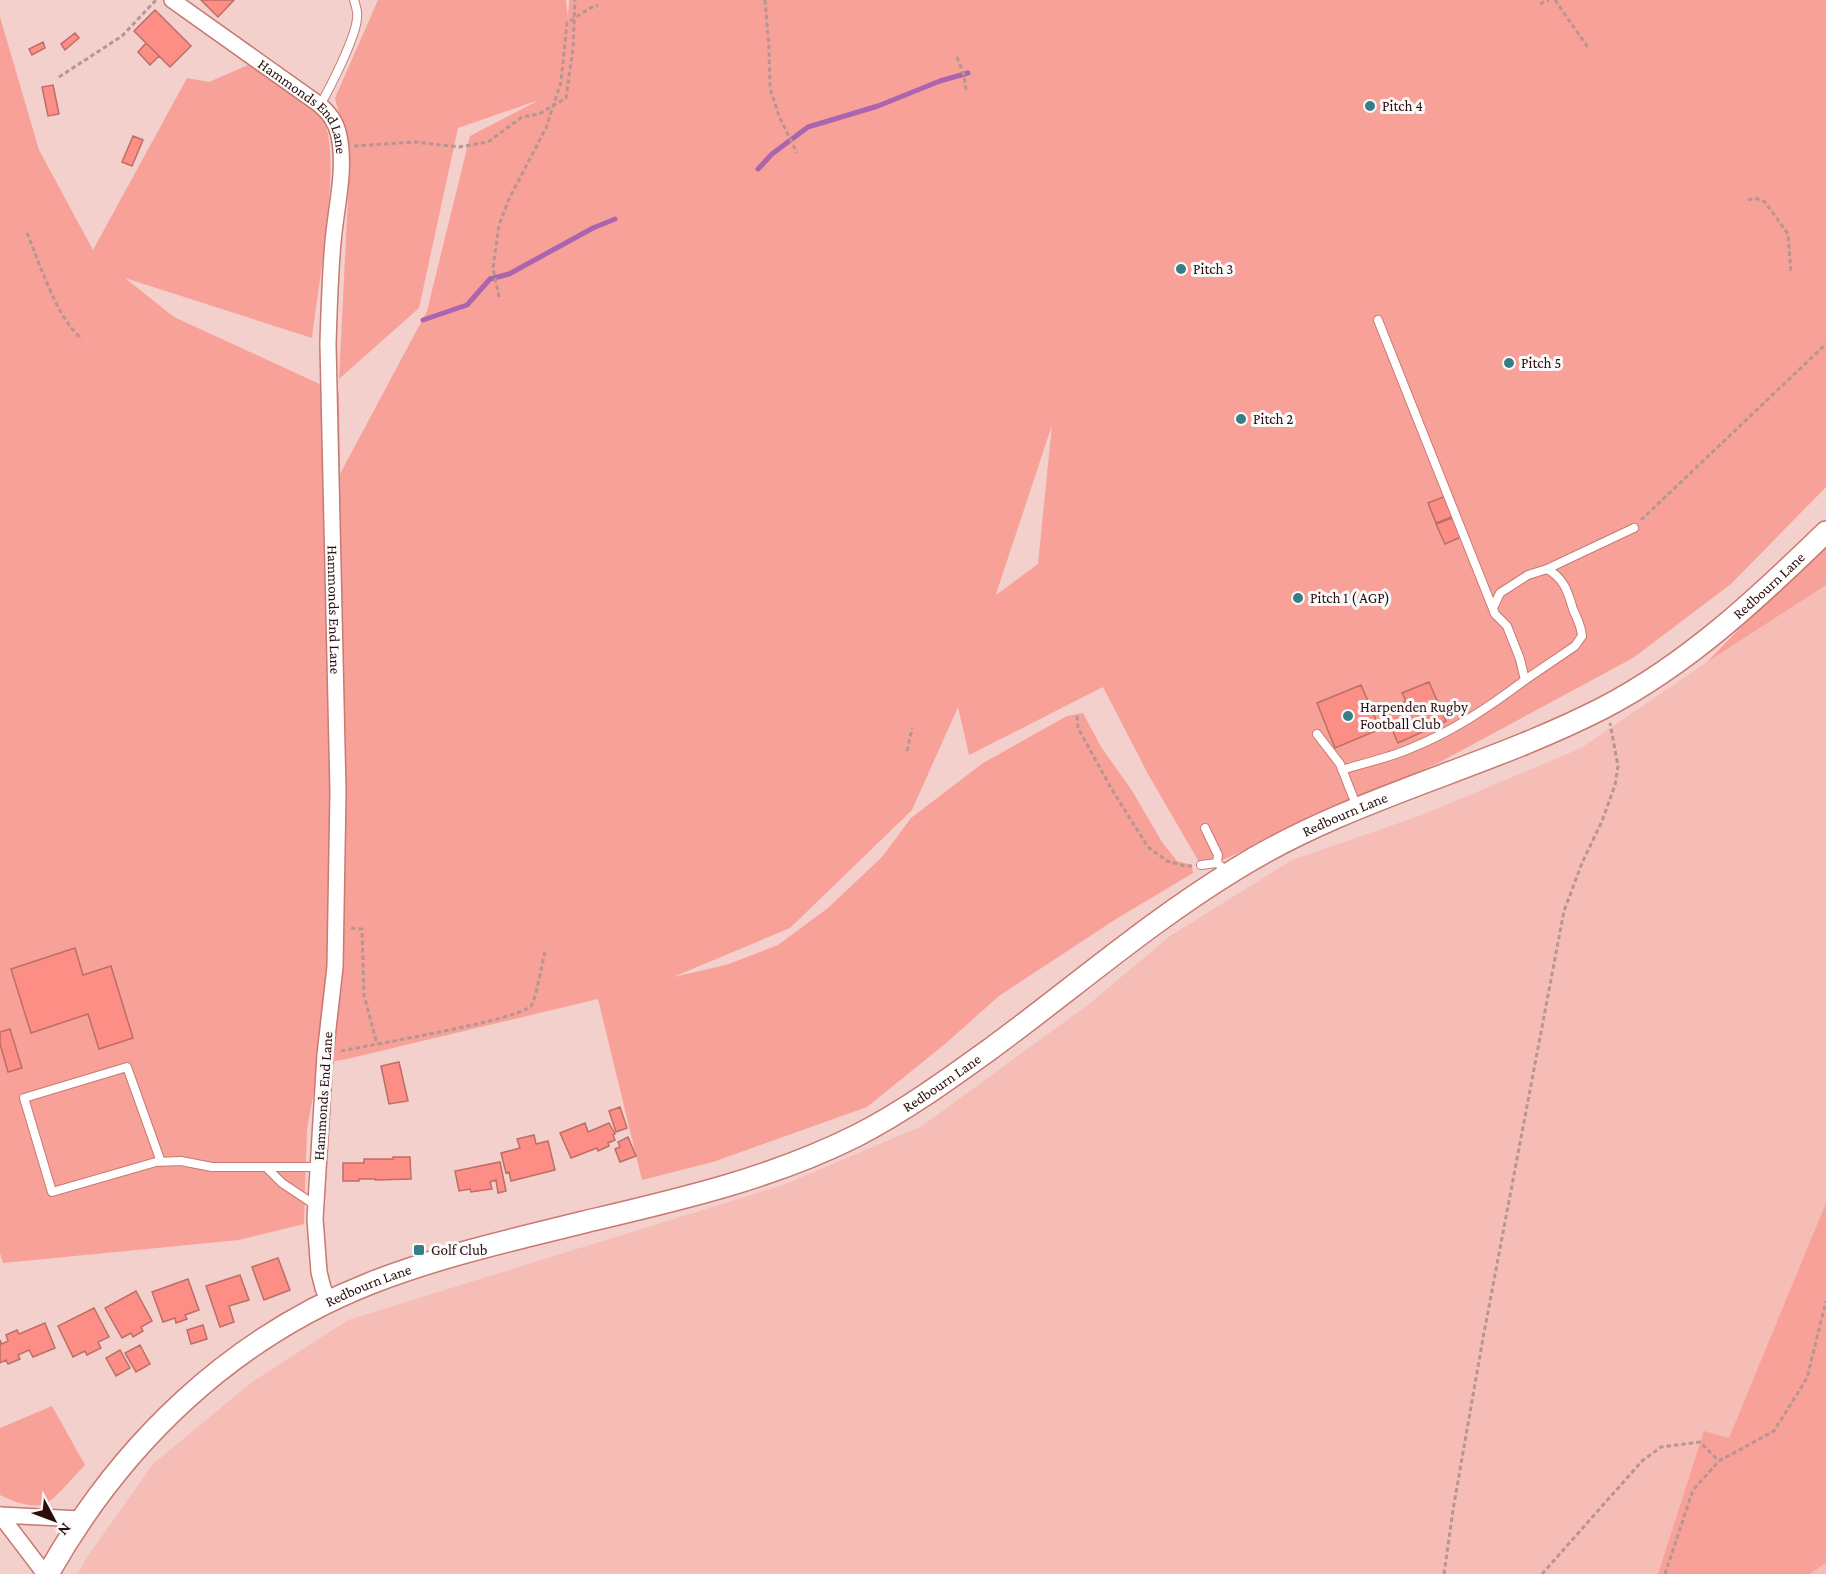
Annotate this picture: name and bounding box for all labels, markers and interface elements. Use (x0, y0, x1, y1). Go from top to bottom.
street label: Hammonds End Lane (255, 56, 349, 155)
place label: Pitch 4 (1382, 98, 1423, 114)
marker: Pitch 4 (1363, 99, 1377, 113)
place label: Pitch 3 (1193, 261, 1233, 277)
marker: Pitch 3 (1174, 262, 1188, 276)
place label: Pitch 5 (1521, 355, 1561, 371)
marker: Pitch 5 (1502, 356, 1516, 370)
place label: Pitch 2 (1253, 411, 1294, 427)
marker: Pitch 2 (1234, 412, 1248, 426)
street label: Hammonds End Lane (324, 545, 343, 675)
street label: Redbourn Lane (1730, 549, 1808, 622)
place label: Pitch 1 ( AGP) (1310, 590, 1390, 607)
marker: Pitch 1 ( AGP) (1291, 591, 1305, 605)
place label: Harpenden Rugby Football Club (1360, 699, 1468, 732)
marker: Harpenden Rugby Football Club (1341, 709, 1355, 723)
street label: Redbourn Lane (1300, 789, 1390, 840)
street label: Hammonds End Lane (311, 1031, 336, 1161)
street label: Redbourn Lane (900, 1050, 984, 1115)
place label: Golf Club (431, 1242, 488, 1258)
marker: Golf Club (412, 1243, 426, 1257)
street label: Redbourn Lane (323, 1261, 414, 1310)
north arrow (24, 1490, 84, 1550)
text: N (55, 1520, 75, 1539)

